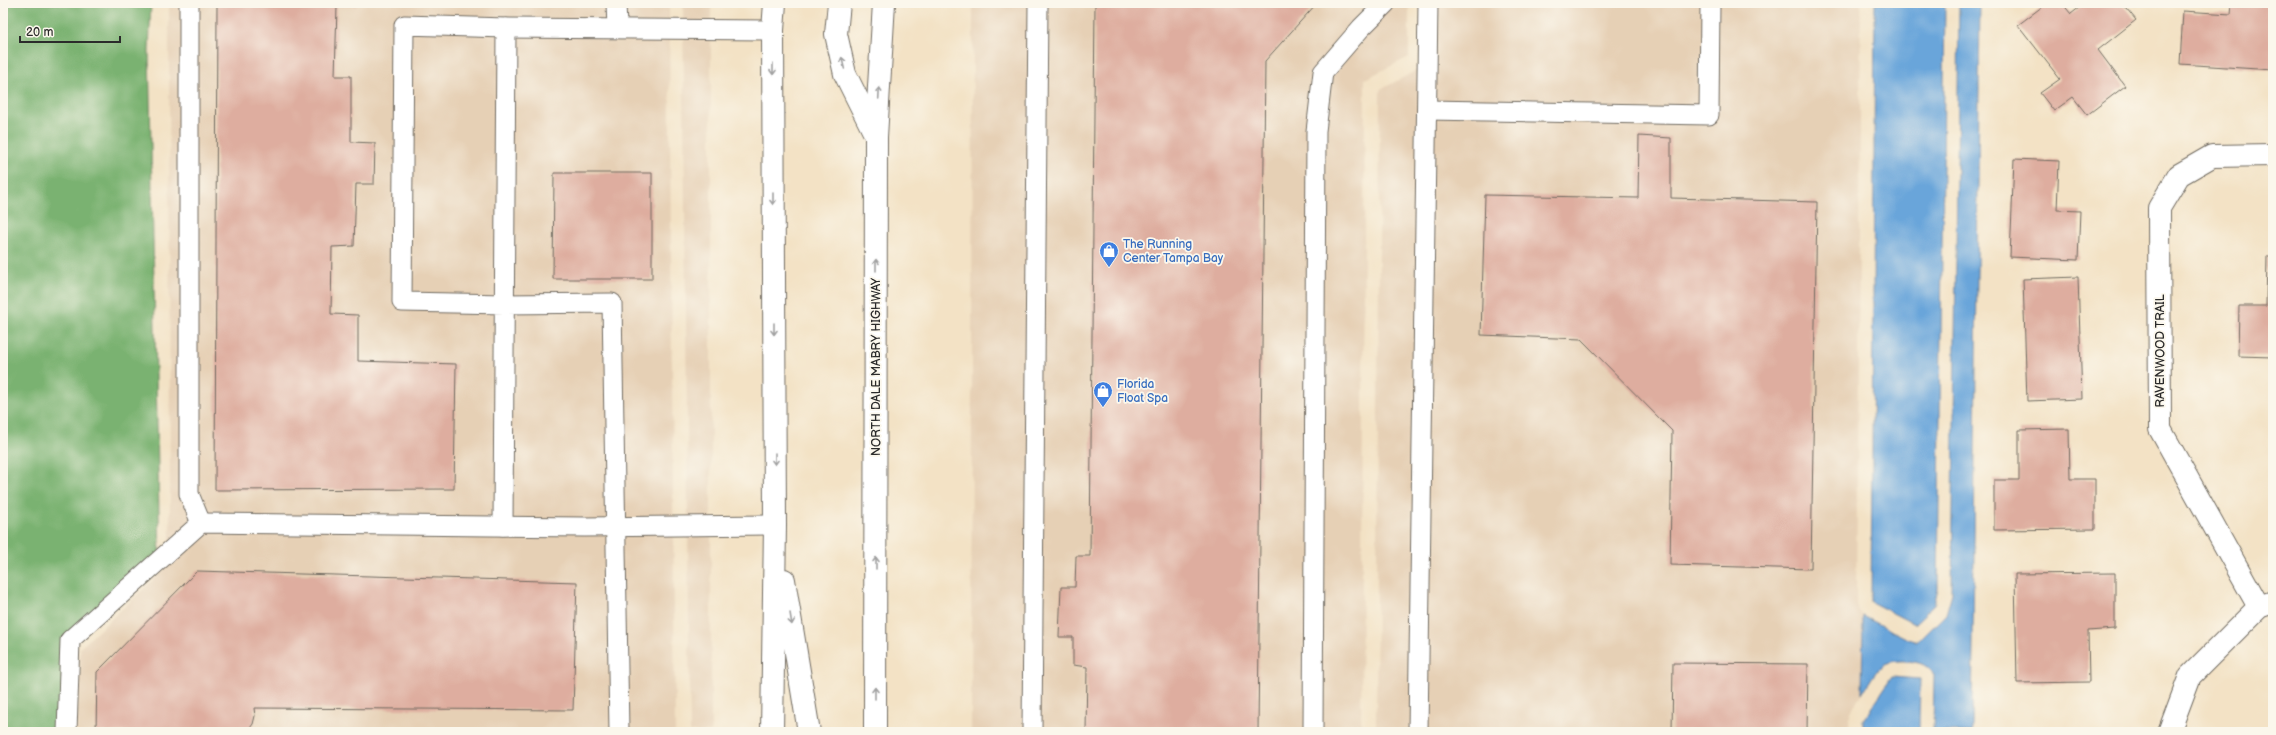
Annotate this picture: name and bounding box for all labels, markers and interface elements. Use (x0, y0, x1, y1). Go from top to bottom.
scale bar (20, 18, 120, 44)
text: 20 m (26, 25, 53, 40)
one-way arrow (838, 57, 846, 70)
one-way arrow (769, 62, 777, 75)
one-way arrow (875, 87, 883, 100)
one-way arrow (770, 192, 777, 205)
place label: The Running Center Tampa Bay (1123, 237, 1224, 266)
shop icon: The Running Center Tampa Bay (1098, 240, 1120, 268)
one-way arrow (872, 259, 880, 272)
street label: NORTH DALE MABRY HIGHWAY (869, 277, 884, 456)
street label: RAVENWOOD TRAIL (2153, 294, 2168, 408)
one-way arrow (770, 322, 778, 335)
place label: Florida Float Spa (1117, 377, 1168, 406)
shop icon: Florida Float Spa (1092, 380, 1114, 408)
one-way arrow (771, 452, 779, 465)
one-way arrow (872, 557, 880, 570)
one-way arrow (787, 612, 795, 625)
one-way arrow (871, 687, 879, 700)

